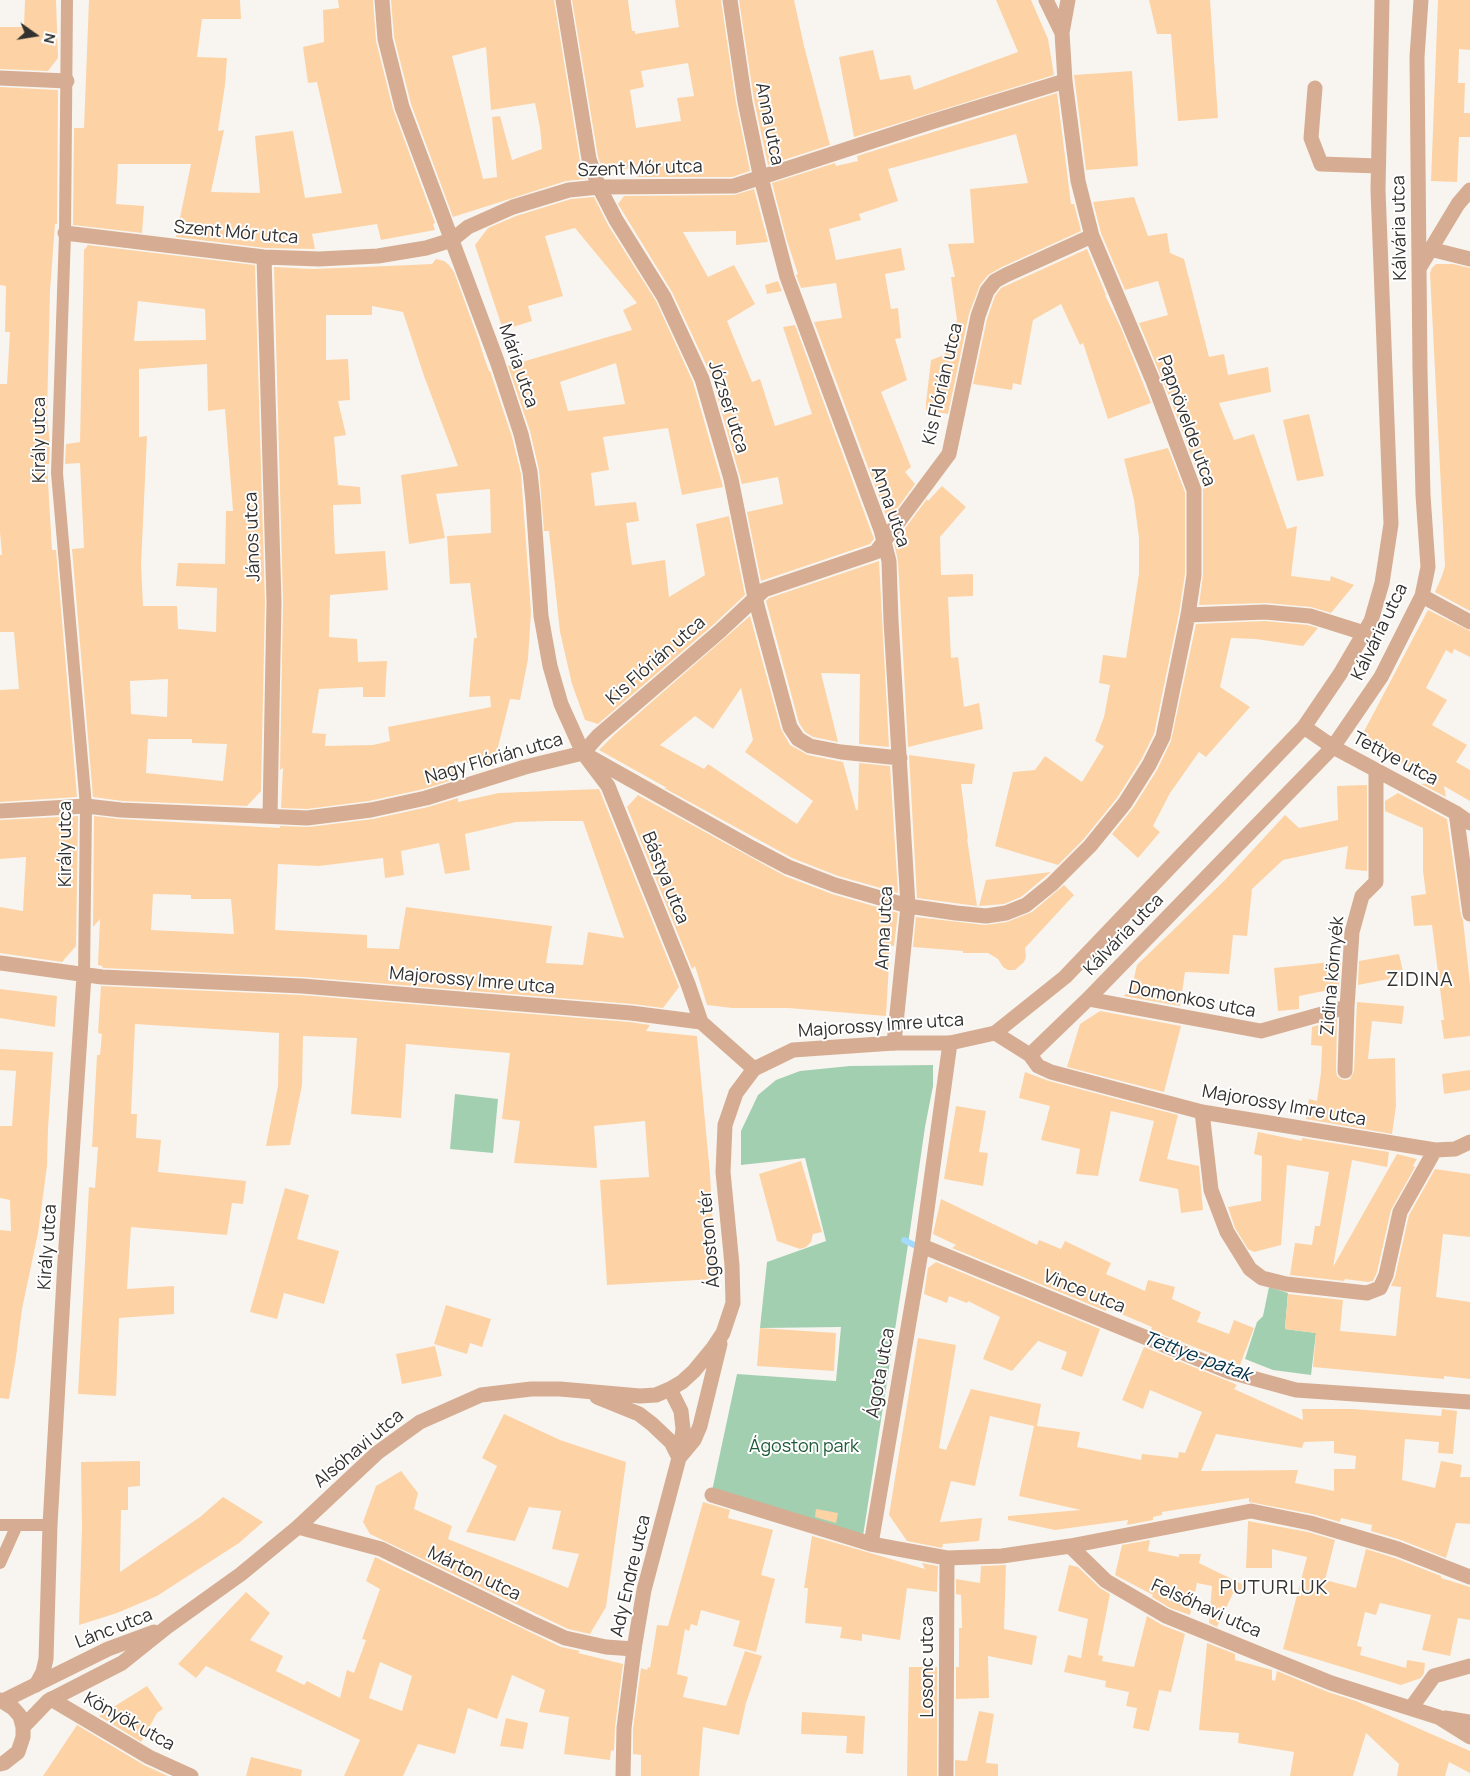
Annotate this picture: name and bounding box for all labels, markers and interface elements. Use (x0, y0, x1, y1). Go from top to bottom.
north arrow (10, 10, 60, 60)
text: N (40, 31, 60, 46)
street label: Anna utca (750, 81, 788, 167)
street label: Szent Mór utca (577, 156, 703, 182)
street label: Kálvária utca (1388, 175, 1412, 281)
street label: Szent Mór utca (173, 217, 299, 249)
street label: Mária utca (494, 321, 542, 411)
street label: Kis Flórián utca (918, 321, 968, 447)
street label: Papnövelde utca (1152, 353, 1220, 489)
street label: József utca (703, 358, 753, 456)
street label: Király utca (29, 397, 51, 483)
street label: Anna utca (866, 464, 914, 550)
street label: János utca (241, 492, 265, 582)
street label: Kálvária utca (1347, 580, 1413, 684)
street label: Kis Flórián utca (602, 612, 710, 710)
street label: Tettye utca (1348, 727, 1442, 791)
street label: Nagy Flórián utca (423, 729, 565, 789)
street label: Király utca (55, 801, 77, 887)
street label: Bástya utca (637, 829, 693, 927)
street label: Anna utca (872, 886, 898, 970)
street label: Kálvária utca (1080, 890, 1168, 980)
street label: Zidina környék (1317, 915, 1349, 1037)
street label: Majorossy Imre utca (388, 963, 556, 999)
district label: ZIDINA (1386, 968, 1454, 992)
street label: Domonkos utca (1127, 977, 1257, 1023)
street label: Majorossy Imre utca (797, 1009, 965, 1043)
street label: Majorossy Imre utca (1200, 1081, 1368, 1131)
street label: Ágoston tér (695, 1189, 725, 1289)
street label: Király utca (34, 1203, 62, 1291)
street label: Vince utca (1040, 1266, 1128, 1318)
street label: Ágota utca (862, 1326, 900, 1420)
water label: Tettye-patak (1140, 1327, 1254, 1387)
street label: Alsóhavi utca (310, 1405, 408, 1493)
park label: Ágoston park (749, 1436, 859, 1458)
street label: Ady Endre utca (606, 1513, 656, 1639)
street label: Márton utca (424, 1542, 524, 1606)
street label: Felsőhavi utca (1148, 1575, 1264, 1643)
district label: PUTURLUK (1219, 1576, 1329, 1600)
street label: Lánc utca (72, 1604, 156, 1654)
street label: Losonc utca (917, 1616, 939, 1718)
street label: Könyök utca (80, 1688, 178, 1756)

